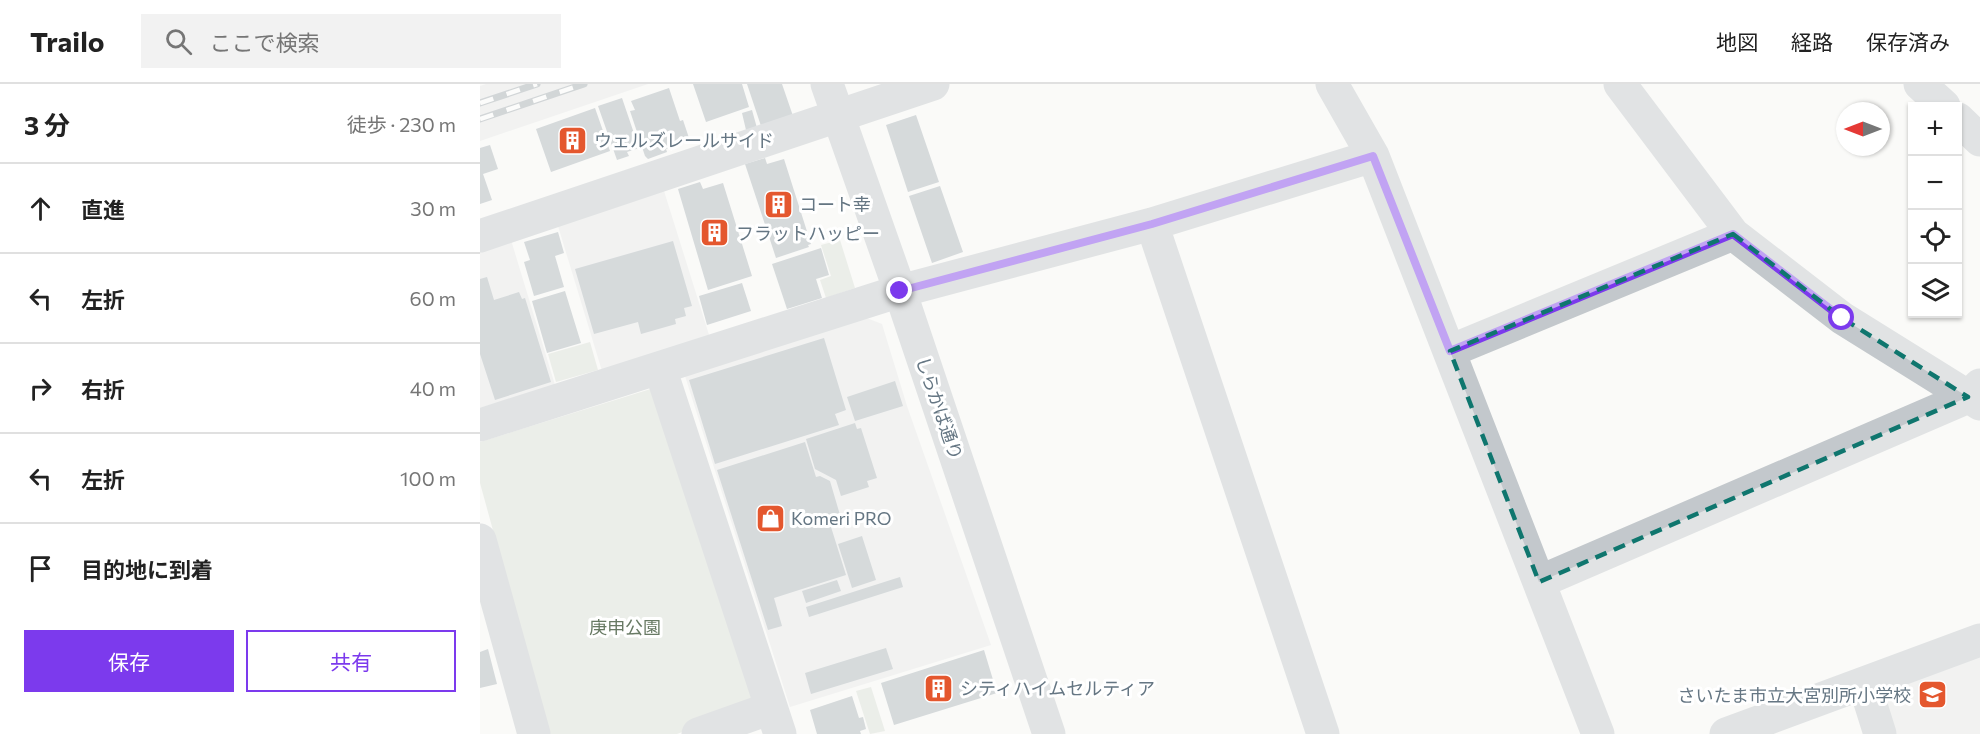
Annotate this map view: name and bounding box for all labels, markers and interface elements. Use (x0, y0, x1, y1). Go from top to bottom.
search box (141, 14, 561, 68)
text: Trailo (30, 24, 105, 58)
icon: search (162, 25, 195, 58)
text: ここで検索 (210, 29, 320, 56)
text: 地図 (1716, 29, 1758, 54)
text: 経路 (1791, 29, 1833, 54)
text: 保存済み (1866, 29, 1950, 54)
north arrow (1836, 102, 1890, 156)
map controls (1908, 102, 1962, 318)
button: + (1908, 102, 1962, 156)
text: 3 分 (24, 109, 70, 140)
text: 徒歩 · 230 m (347, 112, 456, 136)
building icon: ウェルズレールサイド (557, 124, 589, 156)
place label: ウェルズレールサイド (594, 129, 774, 151)
button: − (1908, 156, 1962, 210)
building icon: コート幸 (762, 188, 794, 220)
icon: ahead (24, 192, 57, 225)
place label: コート幸 (799, 193, 871, 215)
text: 直進 (81, 196, 125, 223)
text: 30 m (410, 196, 456, 220)
button: locate (1908, 210, 1962, 264)
building icon: フラットハッピー (699, 217, 731, 249)
place label: フラットハッピー (736, 222, 880, 244)
button: layers (1908, 264, 1962, 318)
route end (886, 277, 912, 303)
icon: left (24, 282, 57, 315)
text: 左折 (81, 286, 125, 313)
text: 60 m (410, 286, 456, 310)
route start (1828, 304, 1854, 330)
street label: しらかば通り (912, 353, 968, 463)
icon: right (24, 372, 57, 405)
text: 右折 (81, 376, 125, 403)
text: 40 m (410, 376, 456, 400)
icon: left (24, 462, 57, 495)
text: 左折 (81, 466, 125, 493)
text: 100 m (400, 466, 456, 490)
shop icon: Komeri PRO (754, 502, 786, 534)
place label: Komeri PRO (791, 507, 891, 529)
icon: arrive (24, 552, 57, 585)
text: 目的地に到着 (81, 556, 213, 583)
park label: 庚申公園 (589, 616, 661, 638)
button: 保存 (24, 630, 234, 692)
button: 共有 (246, 630, 456, 692)
building icon: シティハイムセルティア (923, 672, 955, 704)
place label: シティハイムセルティア (960, 677, 1155, 699)
school or university icon: さいたま市立大宮別所小学校 (1916, 679, 1948, 711)
place label: さいたま市立大宮別所小学校 (1678, 684, 1911, 706)

